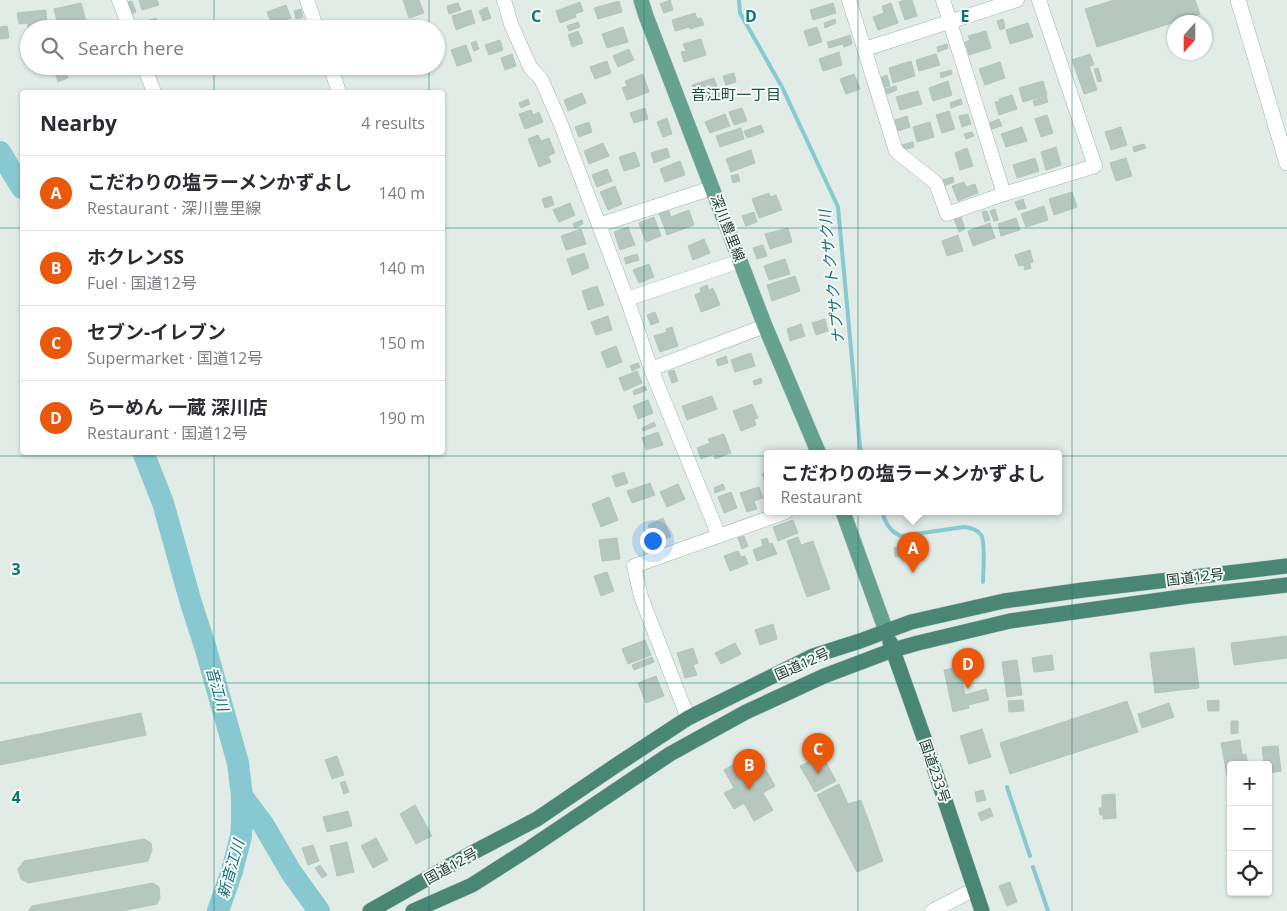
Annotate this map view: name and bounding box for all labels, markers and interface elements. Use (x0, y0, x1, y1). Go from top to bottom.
text: C (531, 5, 541, 27)
text: D (745, 5, 757, 27)
text: E (961, 5, 970, 27)
north arrow (1167, 15, 1212, 60)
search box (20, 20, 445, 75)
icon: search (38, 34, 66, 62)
text: Search here (78, 35, 184, 61)
district label: 音江町一丁目 (691, 84, 781, 104)
text: Nearby (40, 109, 117, 137)
text: 4 results (361, 112, 425, 134)
text: こだわりの塩ラーメンかずよし (87, 169, 352, 195)
text: A (50, 182, 62, 204)
text: 140 m (379, 182, 425, 204)
street label: 深川豊里線 (707, 192, 750, 264)
text: Restaurant · 深川豊里線 (87, 197, 261, 219)
water label: ナプサクトクサク川 (814, 207, 848, 345)
text: ホクレンSS (87, 244, 184, 270)
text: B (51, 257, 61, 279)
text: 140 m (379, 257, 425, 279)
text: Fuel · 国道12号 (87, 272, 197, 294)
text: セブン-イレブン (87, 319, 226, 345)
text: C (51, 332, 61, 354)
text: 150 m (379, 332, 425, 354)
text: Supermarket · 国道12号 (87, 347, 263, 369)
text: らーめん 一蔵 深川店 (87, 394, 268, 420)
text: D (50, 407, 62, 429)
text: 190 m (379, 407, 425, 429)
text: Restaurant · 国道12号 (87, 422, 248, 444)
popup (764, 450, 1062, 515)
text: こだわりの塩ラーメンかずよし (780, 460, 1046, 486)
text: Restaurant (780, 486, 862, 508)
your location (640, 528, 666, 554)
pin: A (897, 532, 929, 573)
text: 3 (11, 558, 21, 580)
street label: 国道12号 (1165, 564, 1225, 589)
street label: 国道12号 (771, 643, 832, 684)
pin: D (952, 648, 984, 689)
water label: 音江川 (202, 664, 234, 715)
pin: C (802, 733, 834, 774)
street label: 国道233号 (916, 737, 955, 805)
pin: B (733, 749, 765, 790)
map controls (1227, 761, 1272, 896)
button: + (1227, 761, 1272, 806)
text: 4 (11, 786, 21, 808)
button: − (1227, 806, 1272, 851)
water label: 新音江川 (212, 835, 248, 900)
street label: 国道12号 (421, 843, 481, 888)
button: locate (1227, 851, 1272, 896)

